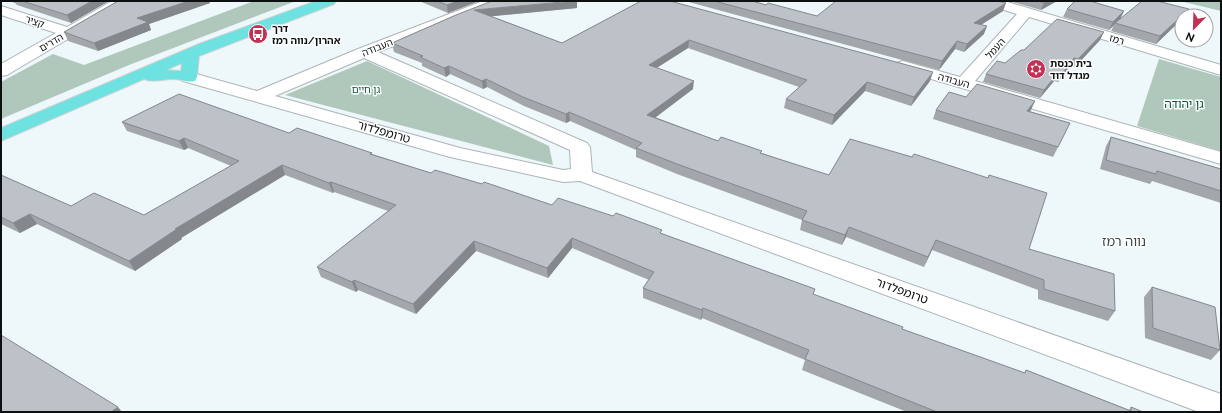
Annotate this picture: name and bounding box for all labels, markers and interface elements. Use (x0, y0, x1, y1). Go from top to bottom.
north arrow (1174, 8, 1214, 48)
street label: קציר (24, 13, 46, 30)
bus stop icon: דרך אהרון/נווה רמז (247, 23, 269, 45)
place label: דרך אהרון/נווה רמז (272, 23, 341, 46)
text: N (1184, 29, 1197, 44)
street label: הדרים (37, 31, 65, 54)
street label: רמז (1108, 32, 1126, 47)
street label: העבודה (360, 36, 394, 59)
street label: העמל (983, 36, 1007, 61)
synagogue icon: בית כנסת מגדל דוד (1025, 58, 1047, 80)
place label: בית כנסת מגדל דוד (1050, 58, 1092, 81)
street label: העבודה (937, 71, 971, 90)
park label: גן חיים (352, 84, 381, 95)
park label: גן יהודה (1164, 97, 1204, 111)
street label: טרומפלדור (356, 118, 412, 146)
district label: נווה רמז (1102, 234, 1146, 249)
street label: טרומפלדור (874, 275, 930, 307)

